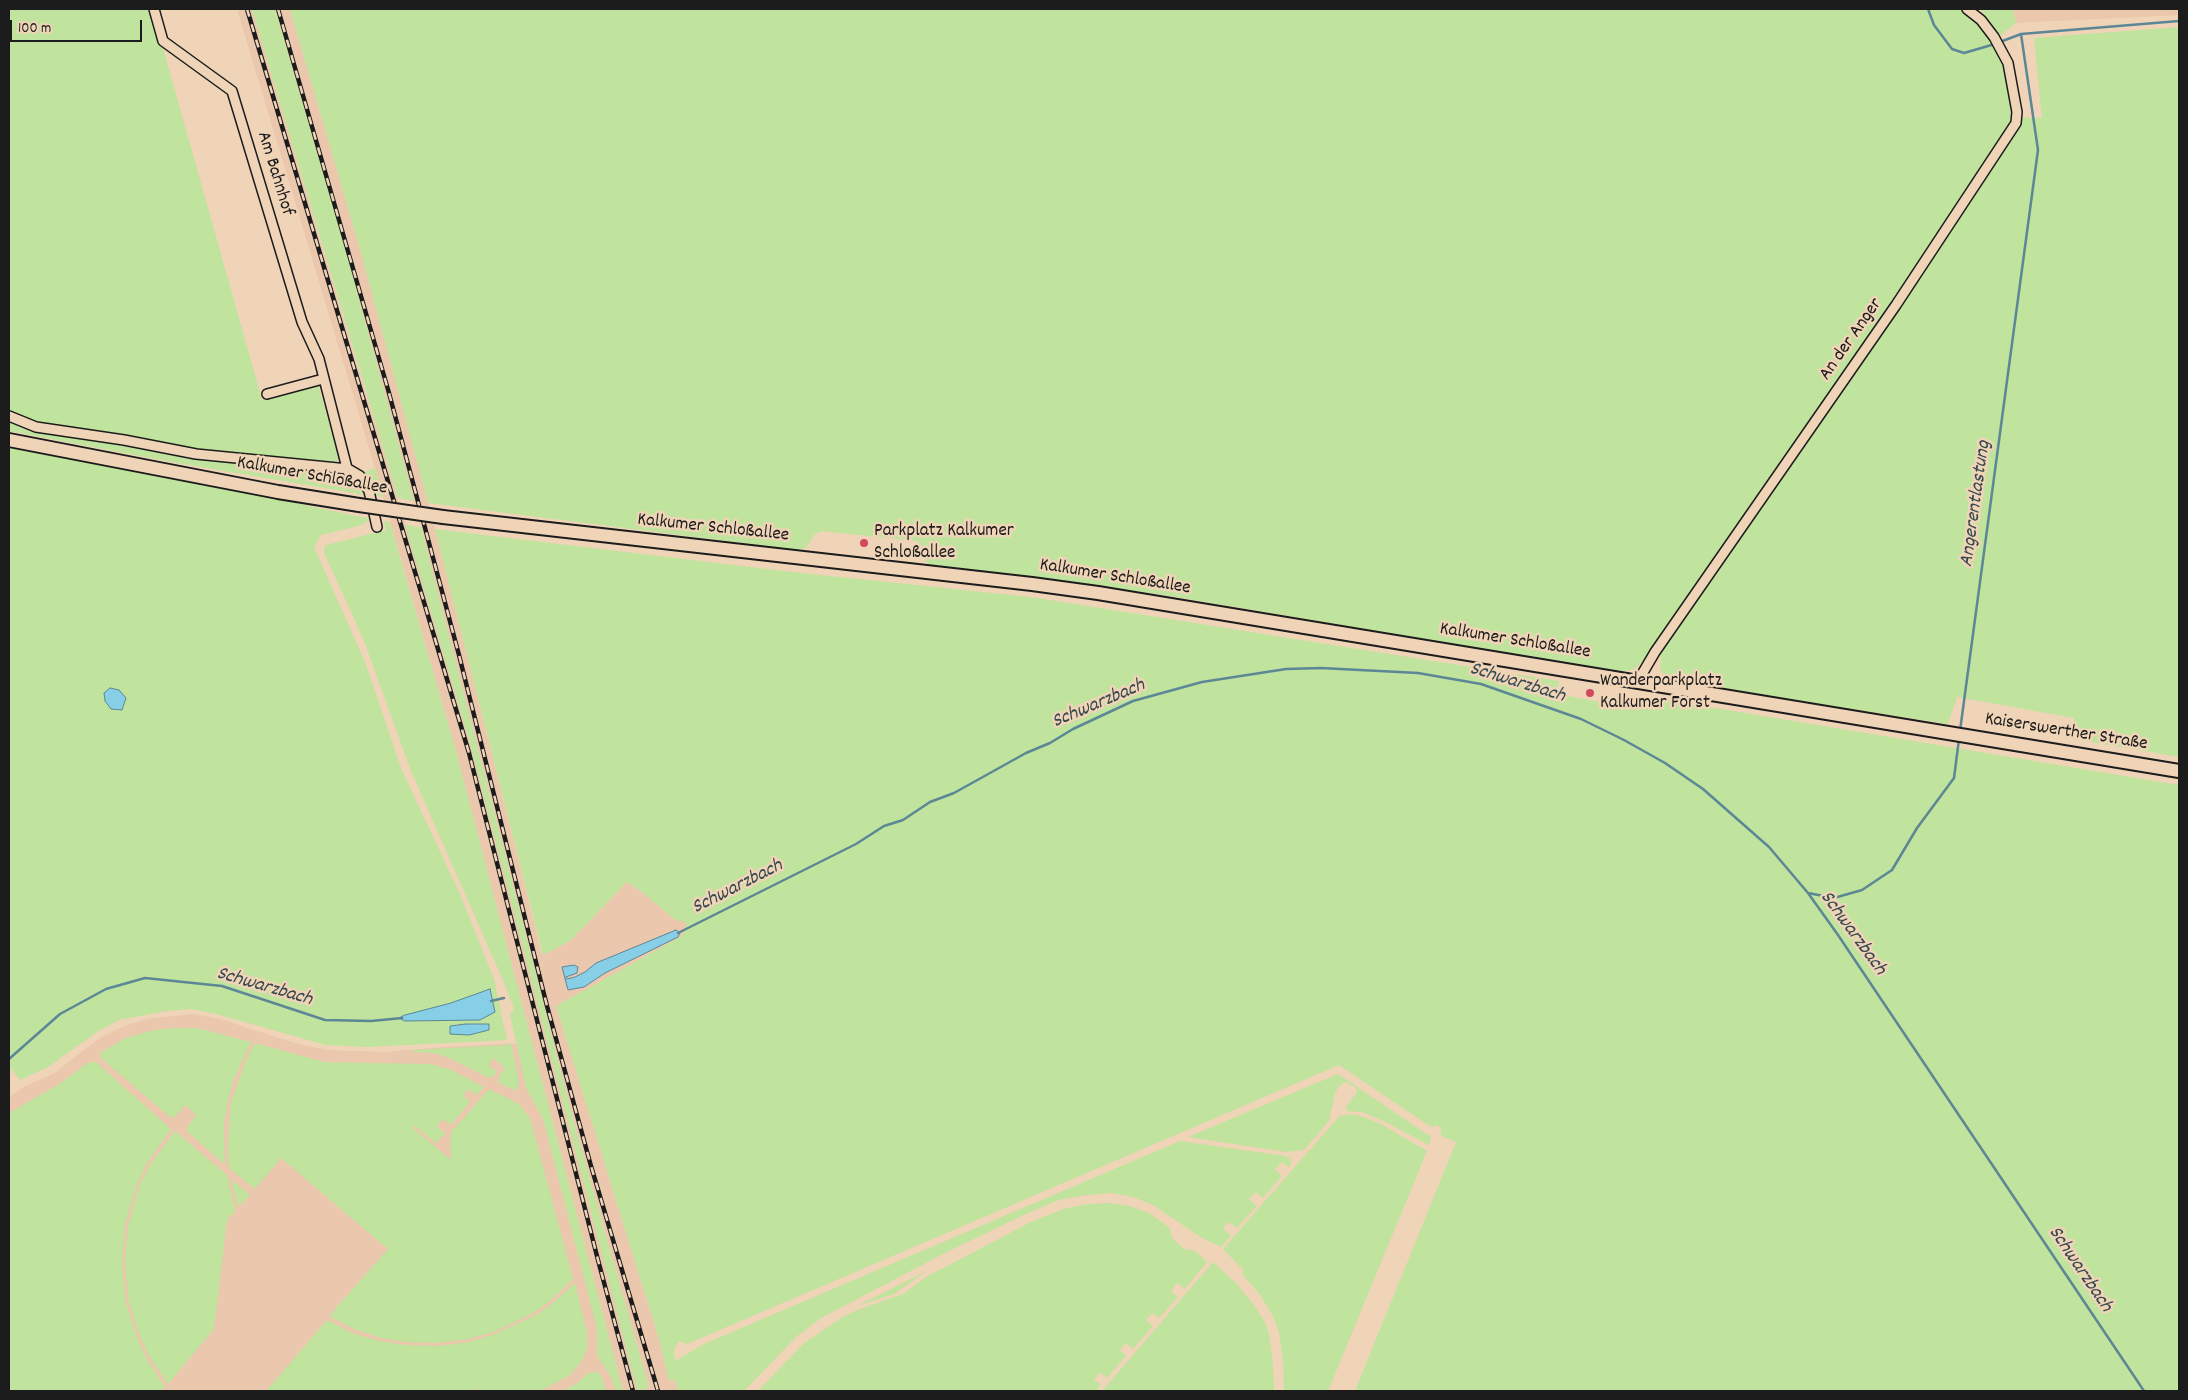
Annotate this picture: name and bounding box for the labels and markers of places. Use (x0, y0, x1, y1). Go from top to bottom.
place label: Parkplatz Kalkumer Schloßallee (874, 521, 1014, 565)
marker: Parkplatz Kalkumer Schloßallee (858, 537, 870, 549)
place label: Wanderparkplatz Kalkumer Forst (1600, 671, 1722, 715)
marker: Wanderparkplatz Kalkumer Forst (1584, 687, 1596, 699)

